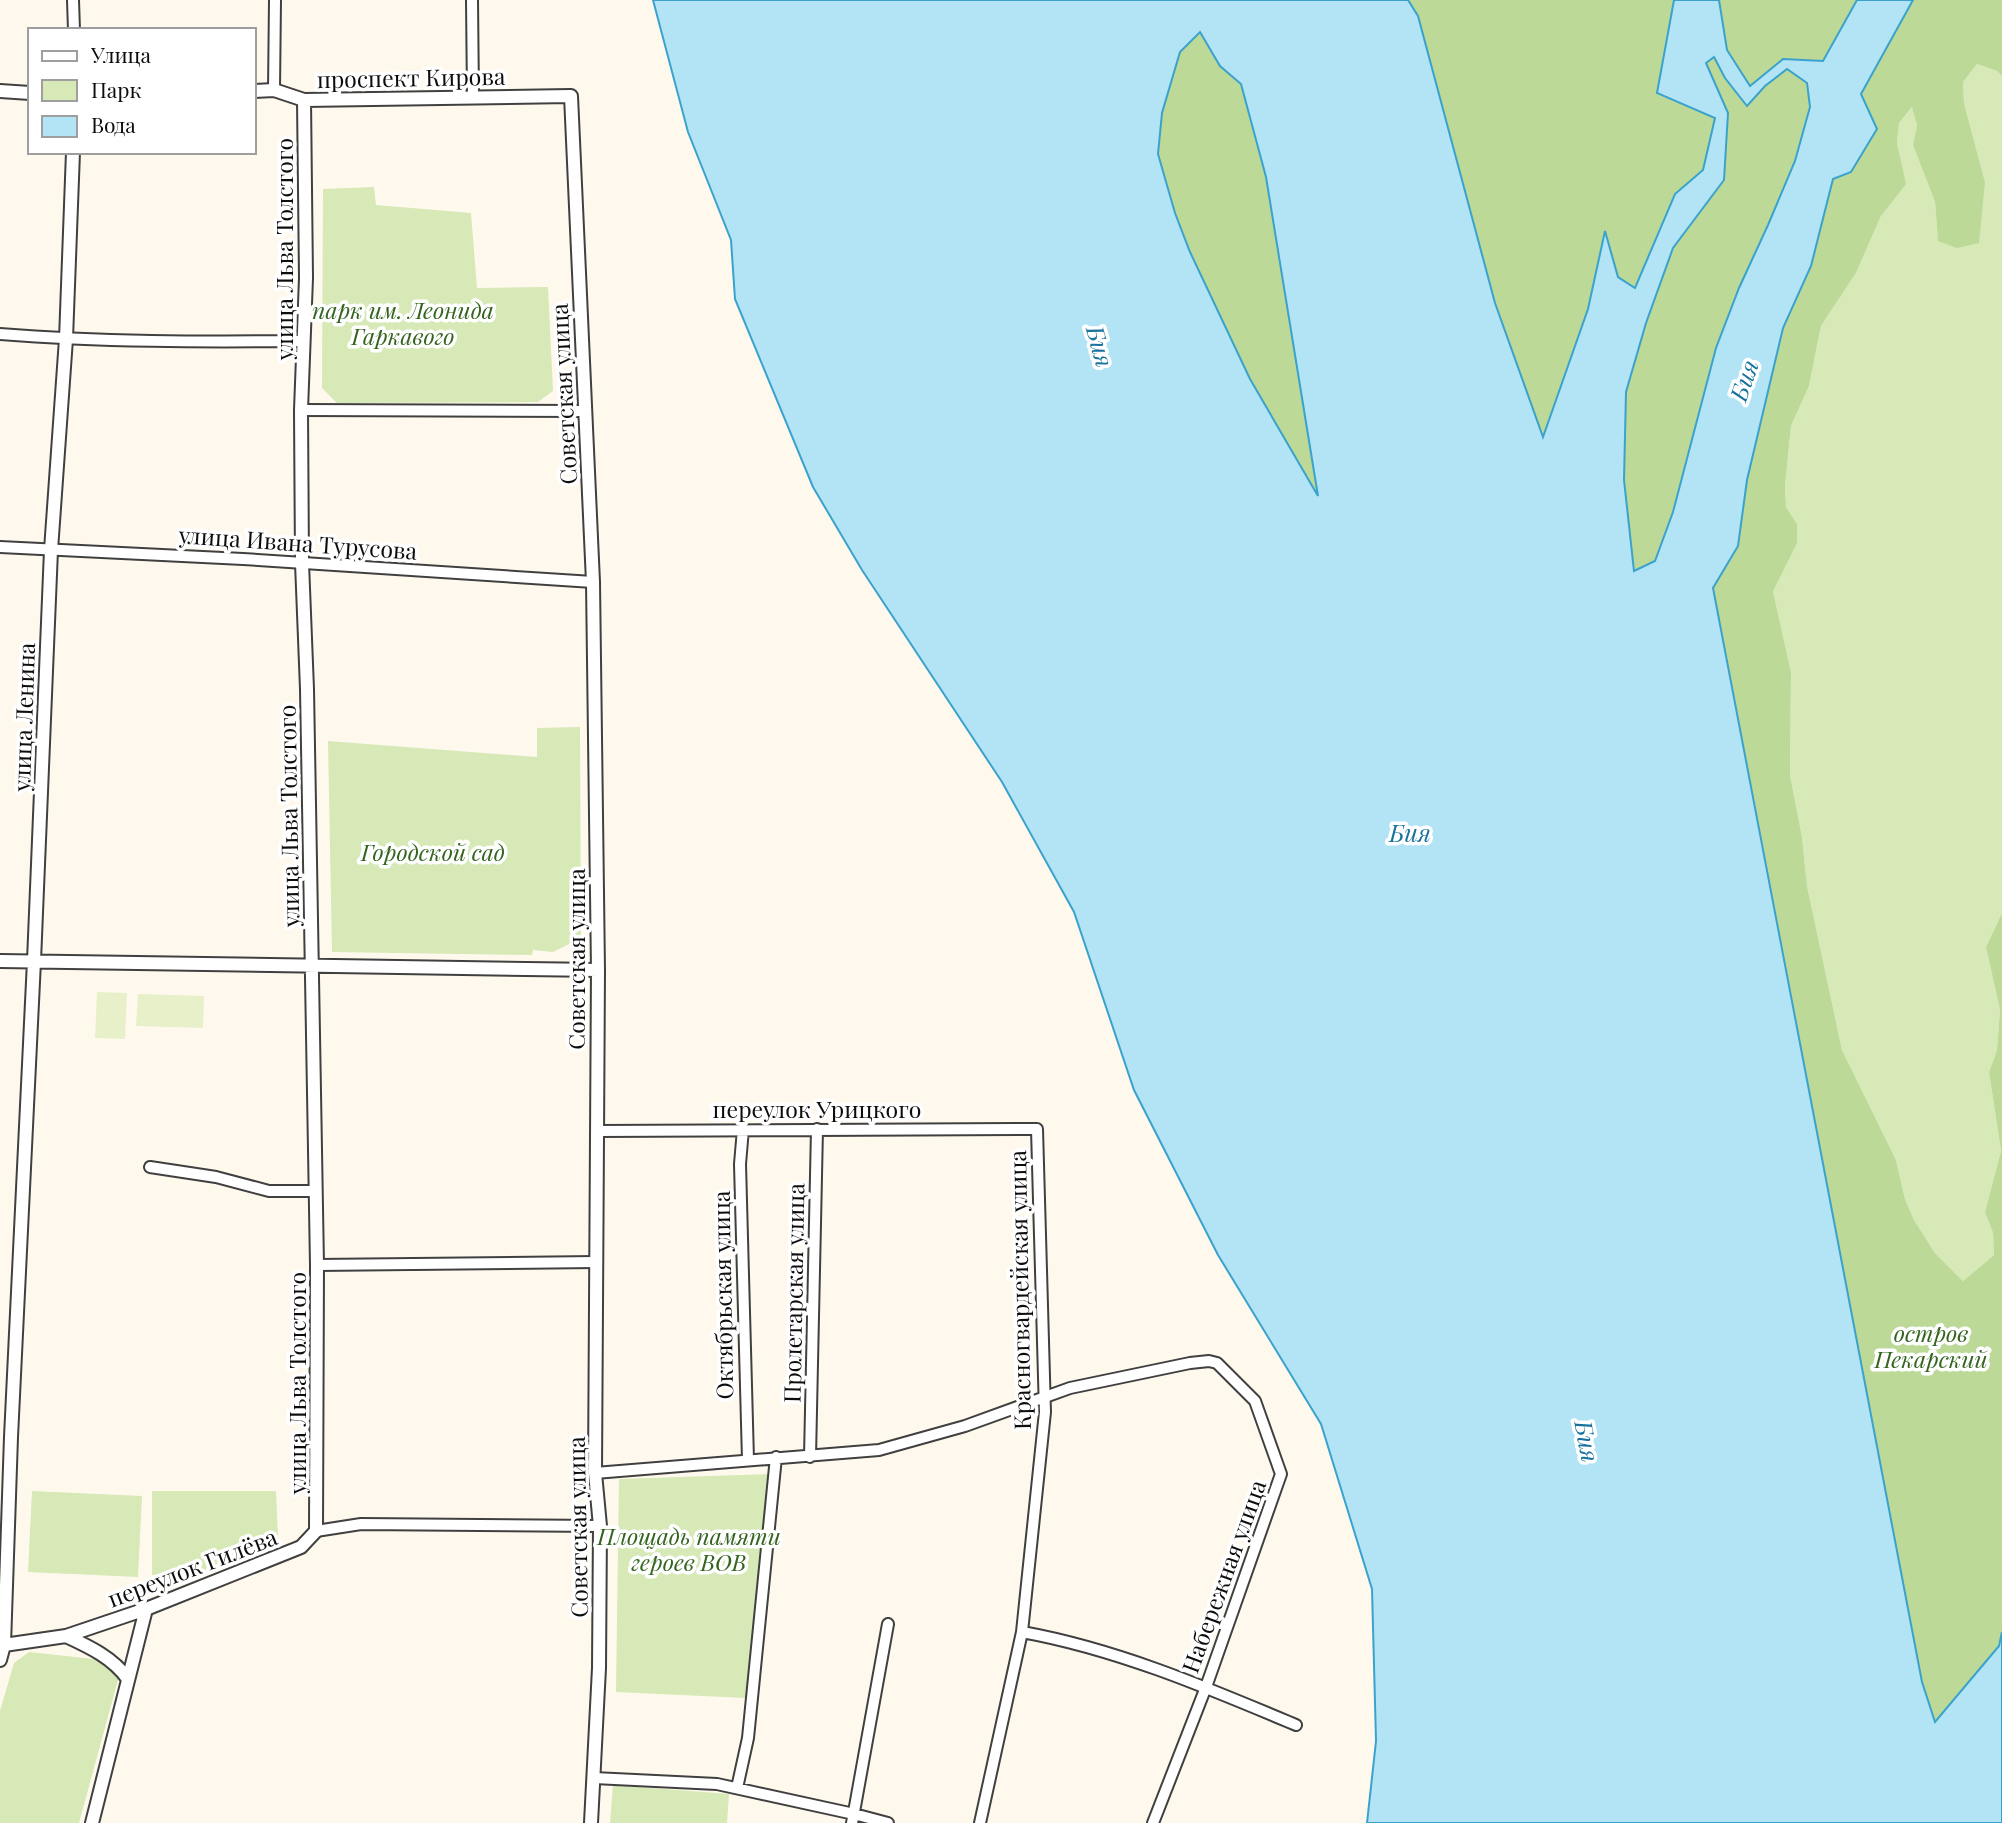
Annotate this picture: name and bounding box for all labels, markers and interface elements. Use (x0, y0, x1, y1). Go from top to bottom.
legend (28, 28, 256, 154)
text: Улица (90, 40, 152, 68)
street label: проспект Кирова (316, 60, 506, 94)
text: Парк (91, 75, 141, 103)
text: Вода (91, 110, 136, 138)
street label: улица Льва Толстого (268, 138, 299, 361)
park label: парк им. Леонида Гаркавого (312, 294, 494, 351)
street label: Советская улица (543, 302, 583, 485)
water label: Бия (1080, 321, 1122, 370)
water label: Бия (1721, 355, 1765, 406)
street label: улица Ивана Турусова (177, 518, 419, 566)
street label: улица Ленина (5, 642, 41, 793)
street label: улица Льва Толстого (271, 705, 305, 928)
water label: Бия (1388, 816, 1431, 848)
park label: Городской сад (360, 836, 505, 867)
street label: Советская улица (560, 868, 591, 1050)
street label: переулок Урицкого (713, 1093, 921, 1124)
street label: Красногвардейская улица (1001, 1149, 1037, 1430)
street label: Пролетарская улица (776, 1182, 810, 1403)
street label: Октябрьская улица (705, 1190, 739, 1400)
street label: улица Льва Толстого (281, 1272, 312, 1495)
park label: остров Пекарский (1873, 1317, 1989, 1374)
water label: Бия (1568, 1417, 1608, 1464)
street label: Советская улица (560, 1436, 594, 1618)
street label: Набережная улица (1174, 1475, 1272, 1677)
street label: переулок Гилёва (103, 1520, 282, 1614)
park label: Площадь памяти героев ВОВ (596, 1520, 781, 1577)

